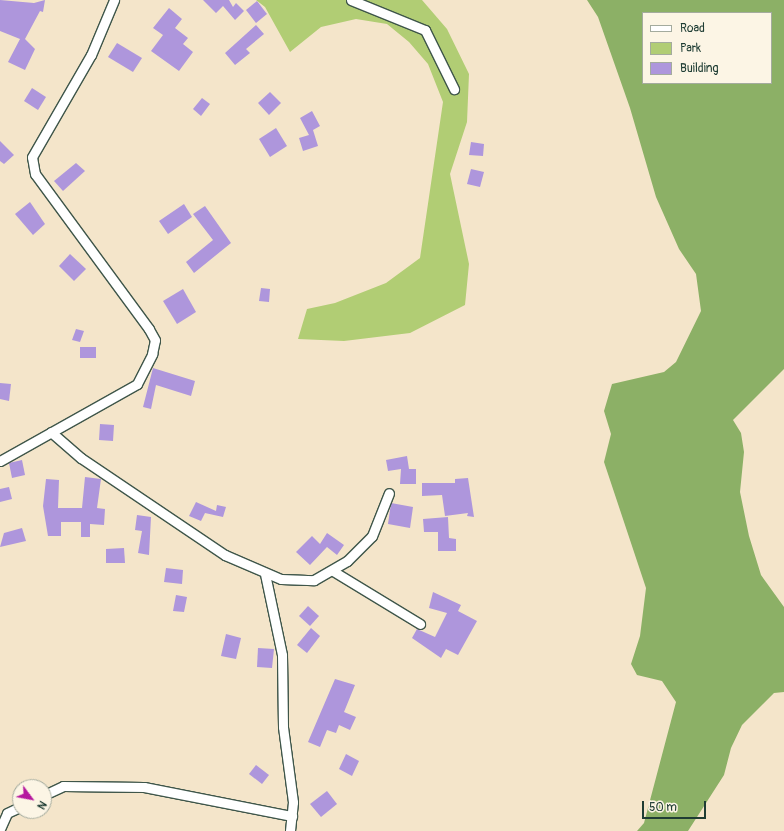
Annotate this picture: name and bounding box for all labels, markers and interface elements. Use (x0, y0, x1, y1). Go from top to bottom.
legend (642, 12, 772, 84)
text: Road (680, 21, 705, 36)
text: Park (680, 41, 701, 56)
text: Building (680, 61, 719, 76)
north arrow (12, 779, 52, 819)
scale bar (644, 793, 708, 819)
text: N (34, 798, 49, 812)
text: 50 m (649, 800, 677, 815)

